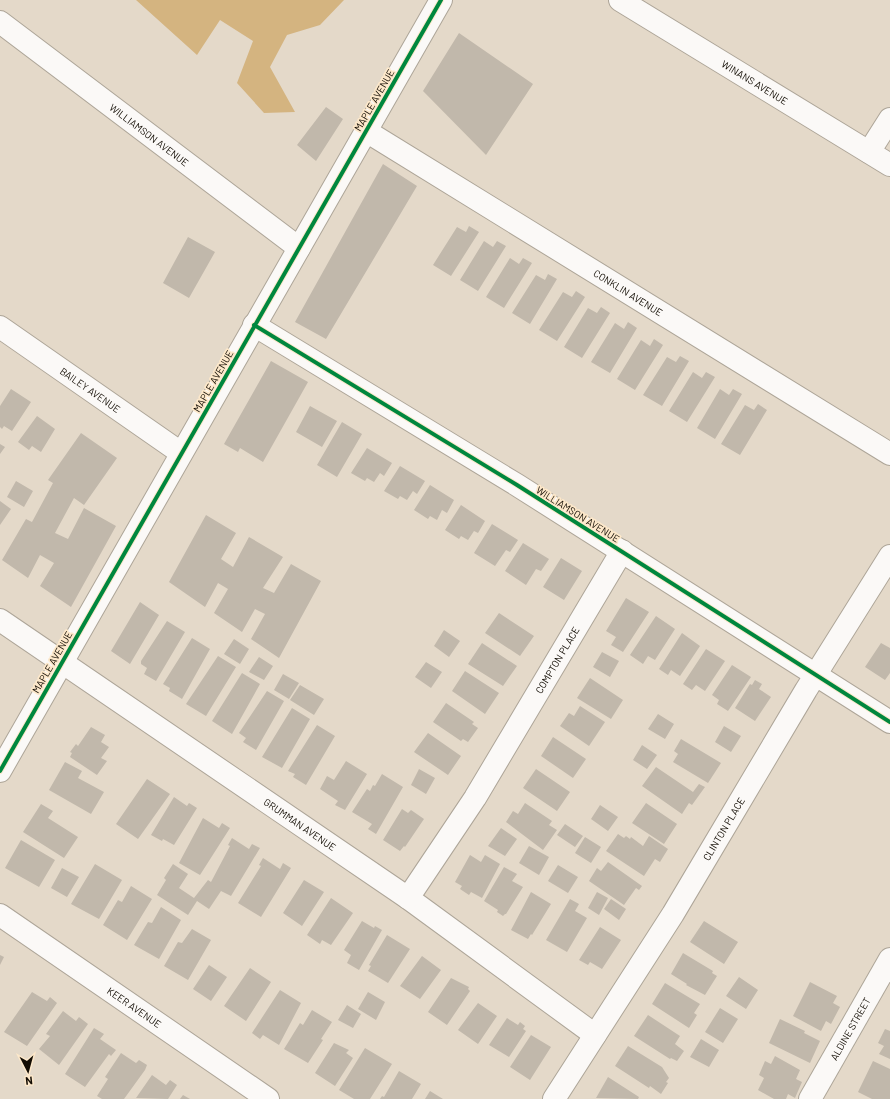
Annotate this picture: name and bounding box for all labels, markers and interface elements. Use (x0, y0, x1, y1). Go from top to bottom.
street label: WINANS AVENUE (719, 58, 790, 107)
street label: MAPLE AVENUE (351, 67, 397, 133)
street label: WILLIAMSON AVENUE (107, 101, 191, 169)
street label: CONKLIN AVENUE (591, 267, 665, 318)
street label: MAPLE AVENUE (190, 348, 236, 414)
street label: BAILEY AVENUE (58, 365, 123, 415)
street label: WILLIAMSON AVENUE (534, 483, 622, 545)
street label: COMPTON PLACE (533, 624, 582, 696)
street label: MAPLE AVENUE (29, 629, 75, 695)
street label: CLINTON PLACE (700, 795, 747, 863)
street label: GRUMMAN AVENUE (262, 796, 338, 853)
street label: KEER AVENUE (105, 984, 164, 1030)
street label: ALDINE STREET (827, 995, 873, 1062)
north arrow (8, 1051, 48, 1091)
text: N (25, 1075, 33, 1088)

